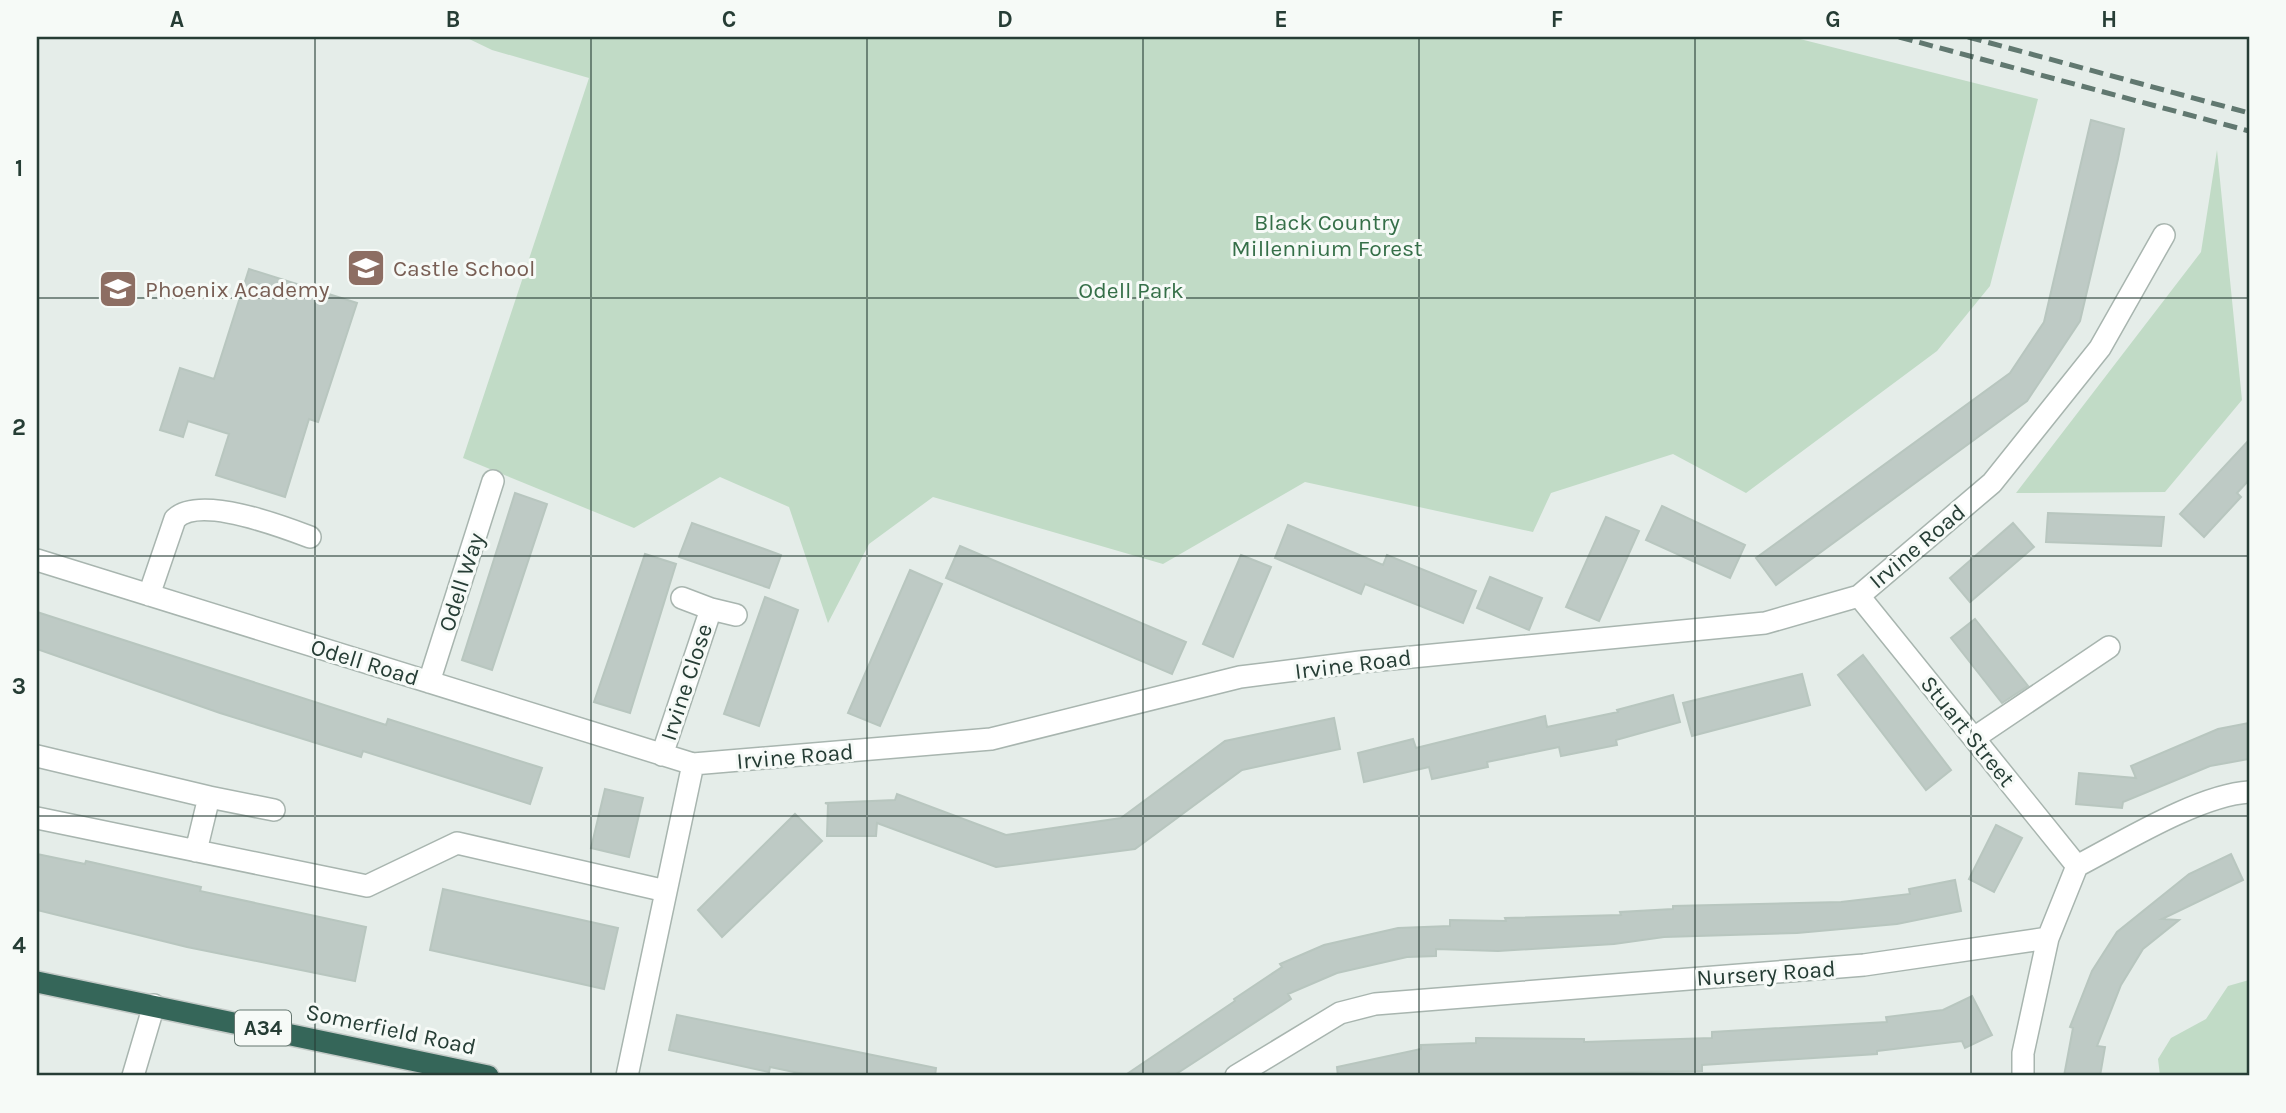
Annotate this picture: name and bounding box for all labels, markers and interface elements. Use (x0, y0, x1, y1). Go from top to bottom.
text: A (170, 6, 184, 33)
text: B (446, 6, 460, 33)
text: C (722, 6, 736, 33)
text: D (997, 6, 1013, 33)
text: E (1274, 6, 1288, 33)
text: F (1551, 6, 1563, 33)
text: G (1825, 6, 1841, 33)
text: H (2101, 6, 2117, 33)
text: 1 (15, 155, 23, 182)
park label: Black Country Millennium Forest (1231, 209, 1423, 262)
school or university icon: Castle School (345, 247, 387, 289)
place label: Castle School (393, 255, 535, 282)
school or university icon: Phoenix Academy (97, 268, 139, 310)
place label: Phoenix Academy (145, 276, 330, 303)
park label: Odell Park (1078, 277, 1184, 304)
text: 2 (12, 414, 26, 441)
street label: Irvine Road (1864, 498, 1971, 594)
street label: Odell Way (433, 529, 490, 635)
street label: Irvine Close (655, 620, 718, 744)
street label: Odell Road (308, 633, 422, 692)
street label: Irvine Road (1293, 644, 1413, 685)
street label: Stuart Street (1915, 670, 2021, 792)
text: 3 (12, 673, 26, 700)
street label: Irvine Road (735, 738, 855, 775)
text: 4 (12, 932, 26, 959)
street label: Nursery Road (1696, 955, 1836, 992)
street label: Somerfield Road (303, 998, 478, 1061)
road number: A34 (235, 1010, 291, 1046)

